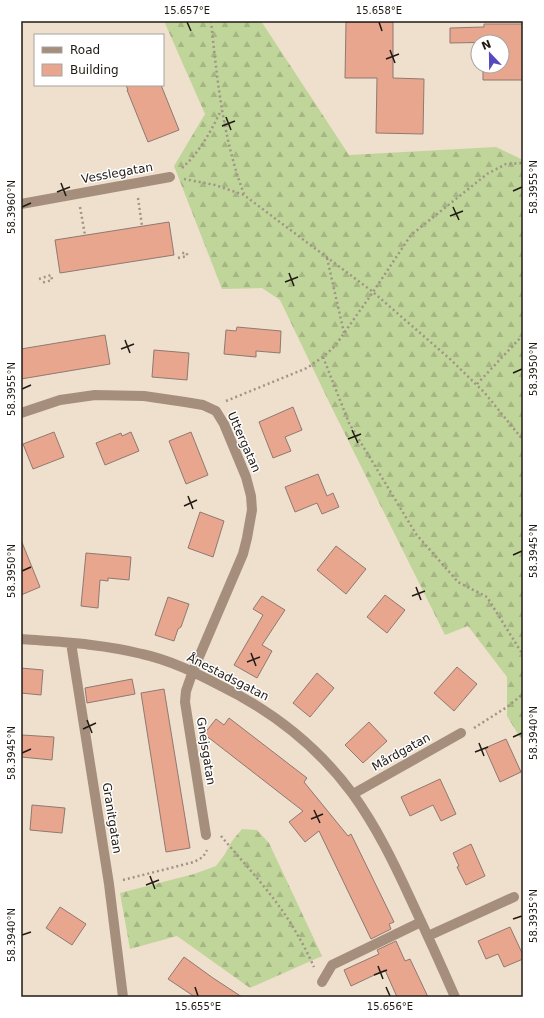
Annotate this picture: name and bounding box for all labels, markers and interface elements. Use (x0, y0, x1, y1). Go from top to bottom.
text: 15.657°E (164, 5, 210, 16)
text: 15.658°E (356, 5, 402, 16)
legend (34, 34, 164, 86)
north arrow (470, 34, 510, 74)
text: N (480, 37, 493, 53)
text: Road (70, 43, 100, 57)
text: Building (70, 63, 119, 77)
street label: Vesslegatan (80, 160, 154, 186)
text: 58.3955°N (528, 160, 539, 214)
text: 58.3960°N (6, 180, 17, 234)
text: 58.3950°N (528, 342, 539, 396)
text: 58.3955°N (6, 362, 17, 416)
street label: Uttergatan (224, 409, 264, 475)
text: 58.3945°N (528, 524, 539, 578)
text: 58.3950°N (6, 544, 17, 598)
street label: Ånestadsgatan (185, 649, 272, 704)
text: 58.3940°N (528, 706, 539, 760)
street label: Gnejsgatan (194, 716, 218, 786)
text: 58.3945°N (6, 726, 17, 780)
street label: Mårdgatan (369, 730, 433, 774)
street label: Granitgatan (99, 781, 125, 855)
text: 58.3935°N (528, 889, 539, 943)
text: 58.3940°N (6, 908, 17, 962)
text: 15.655°E (175, 1001, 221, 1012)
text: 15.656°E (367, 1001, 413, 1012)

